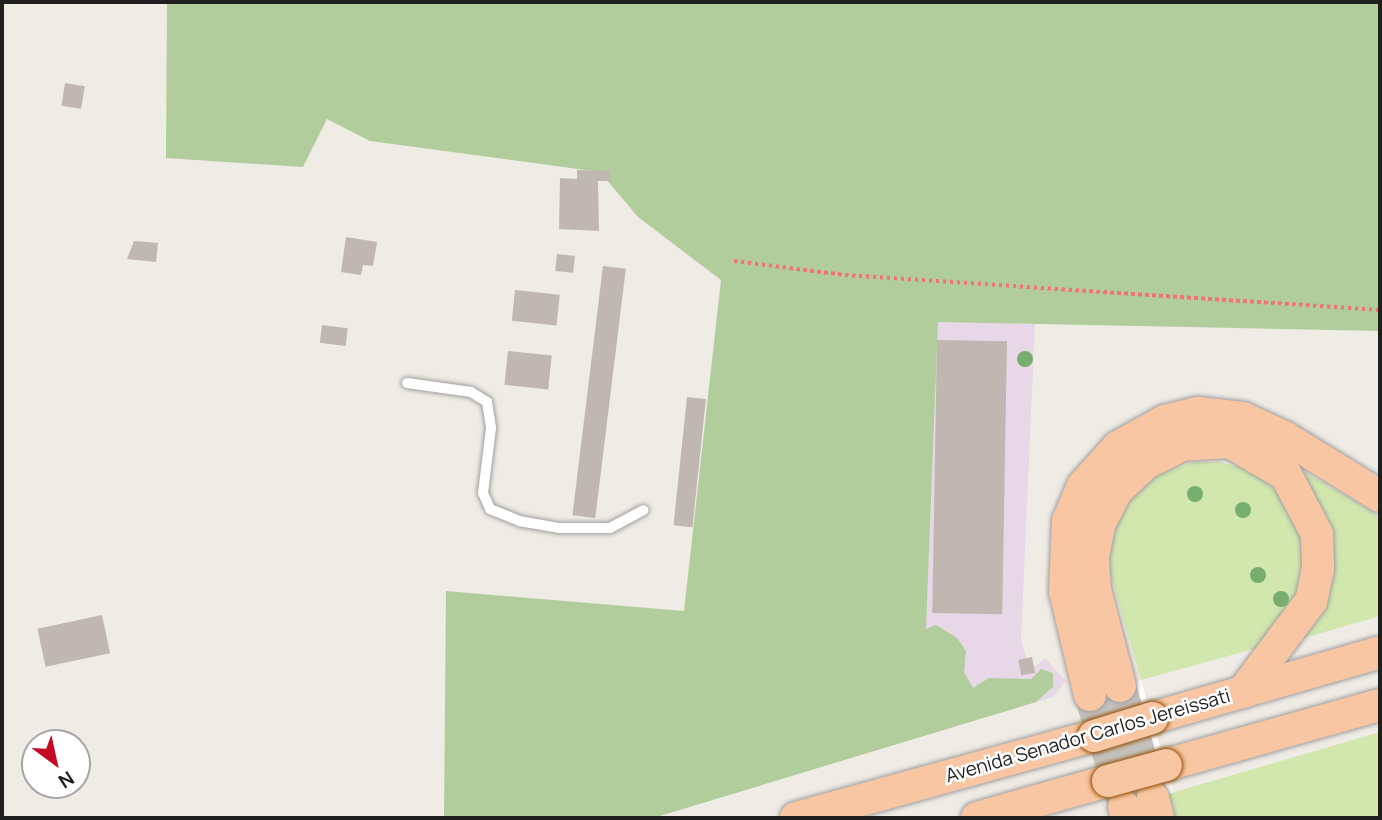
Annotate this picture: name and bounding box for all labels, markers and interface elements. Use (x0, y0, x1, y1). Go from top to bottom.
street label: Avenida Senador Carlos Jereissati (943, 684, 1233, 788)
north arrow (21, 729, 91, 799)
text: N (54, 765, 79, 795)

